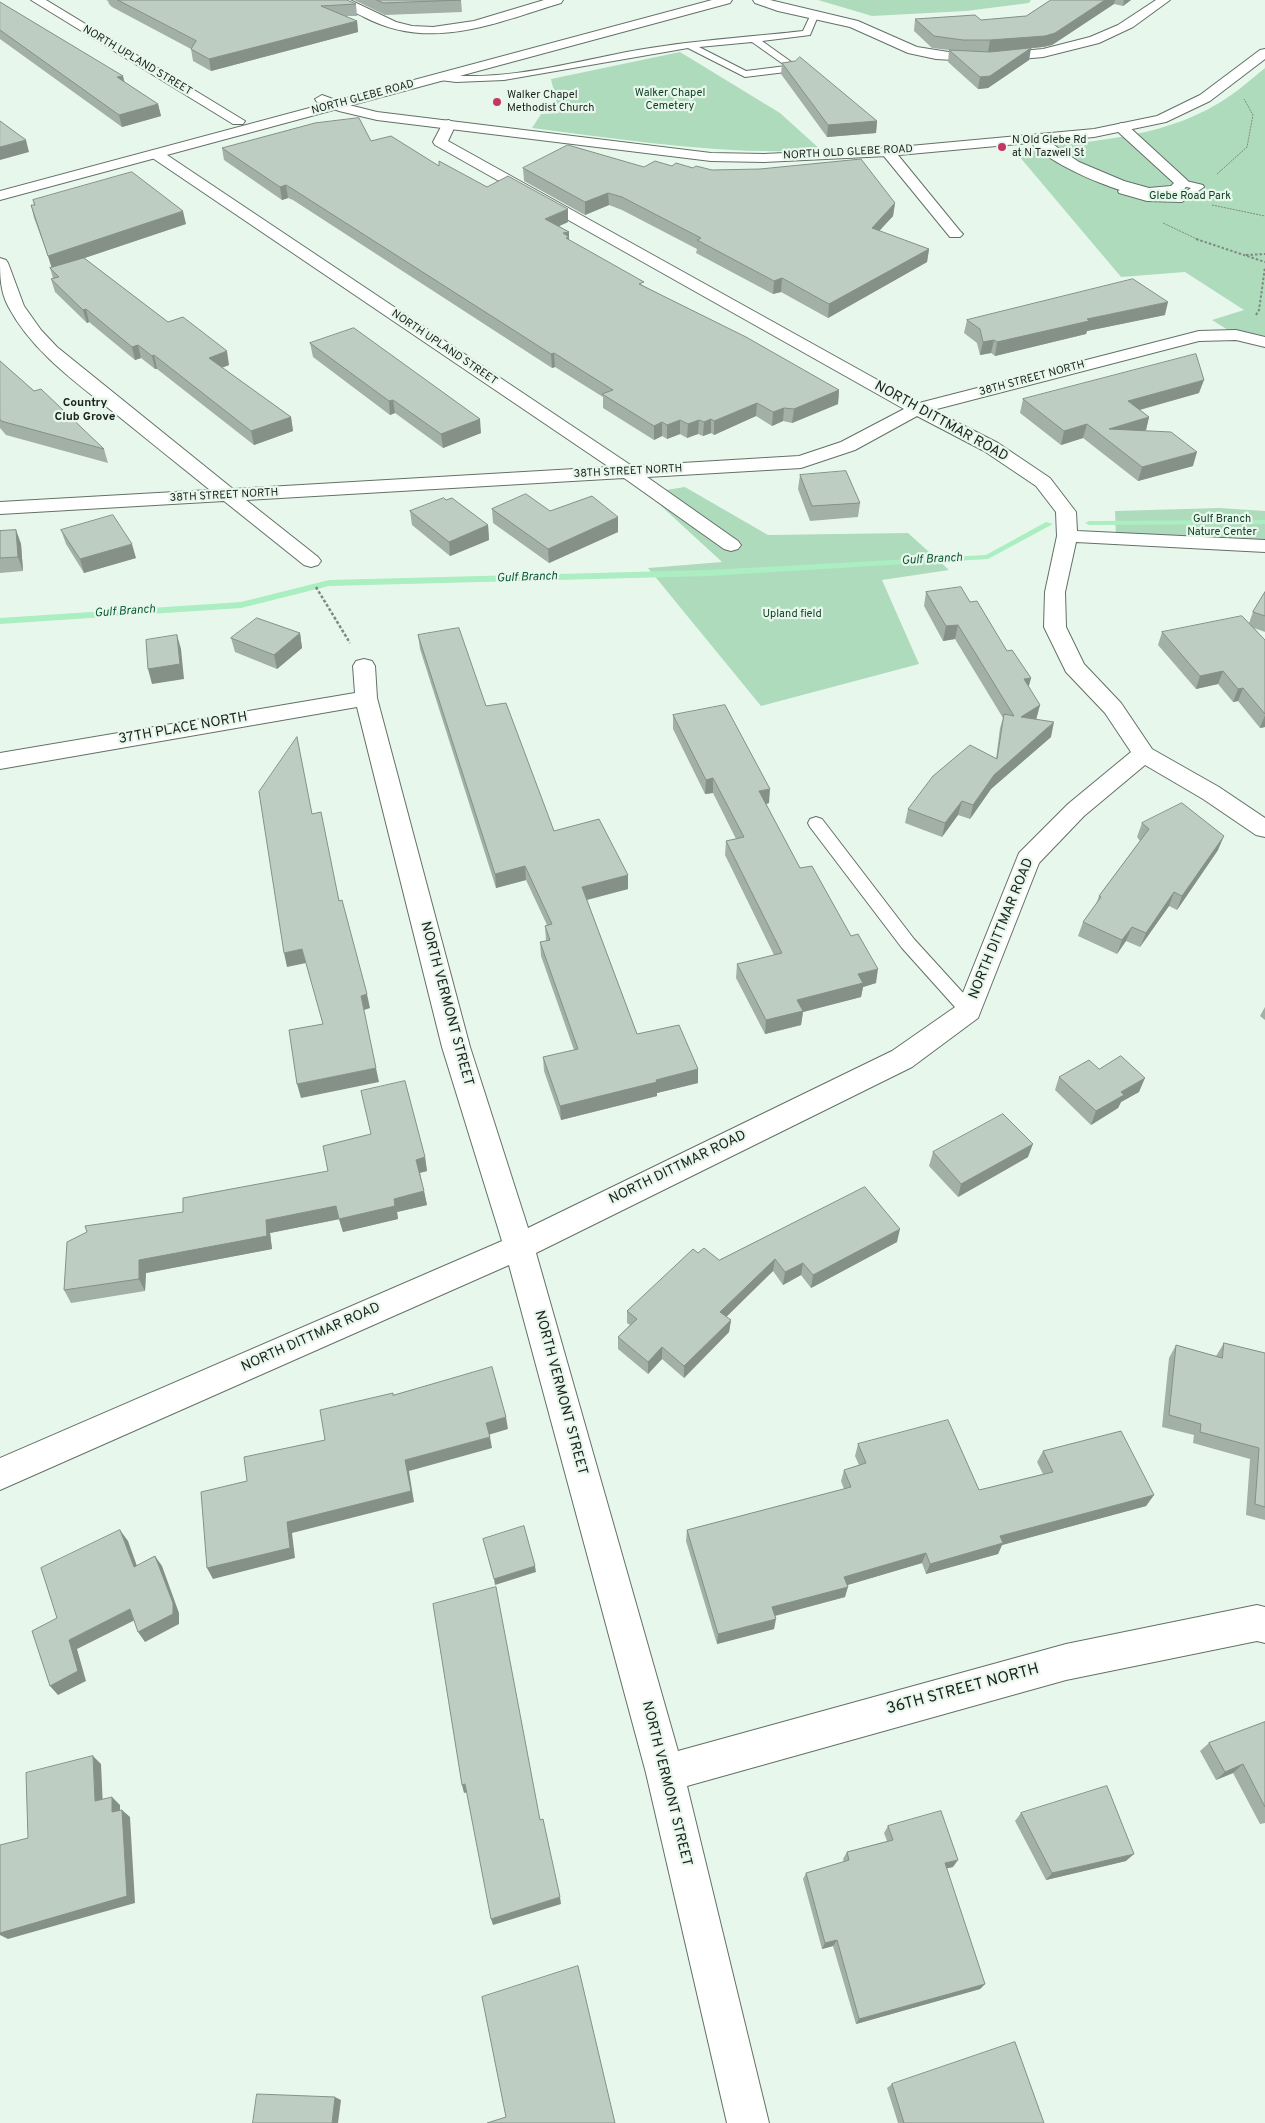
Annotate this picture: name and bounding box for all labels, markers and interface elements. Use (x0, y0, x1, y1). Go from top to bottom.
street label: NORTH UPLAND STREET (80, 23, 194, 99)
street label: NORTH GLEBE ROAD (310, 78, 416, 118)
park label: Walker Chapel Cemetery (635, 87, 705, 113)
place label: Walker Chapel Methodist Church (507, 89, 594, 115)
marker: Walker Chapel Methodist Church (491, 96, 503, 108)
place label: N Old Glebe Rd at N Tazwell St (1012, 134, 1087, 160)
marker: N Old Glebe Rd at N Tazwell St (996, 141, 1008, 153)
street label: NORTH OLD GLEBE ROAD (783, 143, 913, 163)
park label: Glebe Road Park (1149, 190, 1231, 204)
street label: NORTH UPLAND STREET (388, 308, 500, 388)
street label: 38TH STREET NORTH (978, 359, 1086, 399)
street label: NORTH DITTMAR ROAD (871, 378, 1011, 466)
district label: Country Club Grove (55, 397, 115, 425)
street label: 38TH STREET NORTH (573, 463, 683, 481)
street label: 38TH STREET NORTH (169, 487, 279, 505)
park label: Gulf Branch Nature Center (1187, 513, 1257, 539)
water label: Gulf Branch (901, 551, 963, 569)
water label: Gulf Branch (496, 570, 558, 586)
water label: Gulf Branch (94, 603, 156, 621)
park label: Upland field (762, 608, 822, 622)
street label: 37TH PLACE NORTH (117, 709, 249, 749)
street label: NORTH DITTMAR ROAD (966, 856, 1038, 1002)
street label: NORTH VERMONT STREET (416, 920, 476, 1088)
street label: NORTH DITTMAR ROAD (607, 1127, 749, 1209)
street label: NORTH DITTMAR ROAD (239, 1300, 383, 1376)
street label: NORTH VERMONT STREET (530, 1309, 590, 1477)
street label: 36TH STREET NORTH (884, 1660, 1042, 1720)
street label: NORTH VERMONT STREET (637, 1700, 695, 1868)

